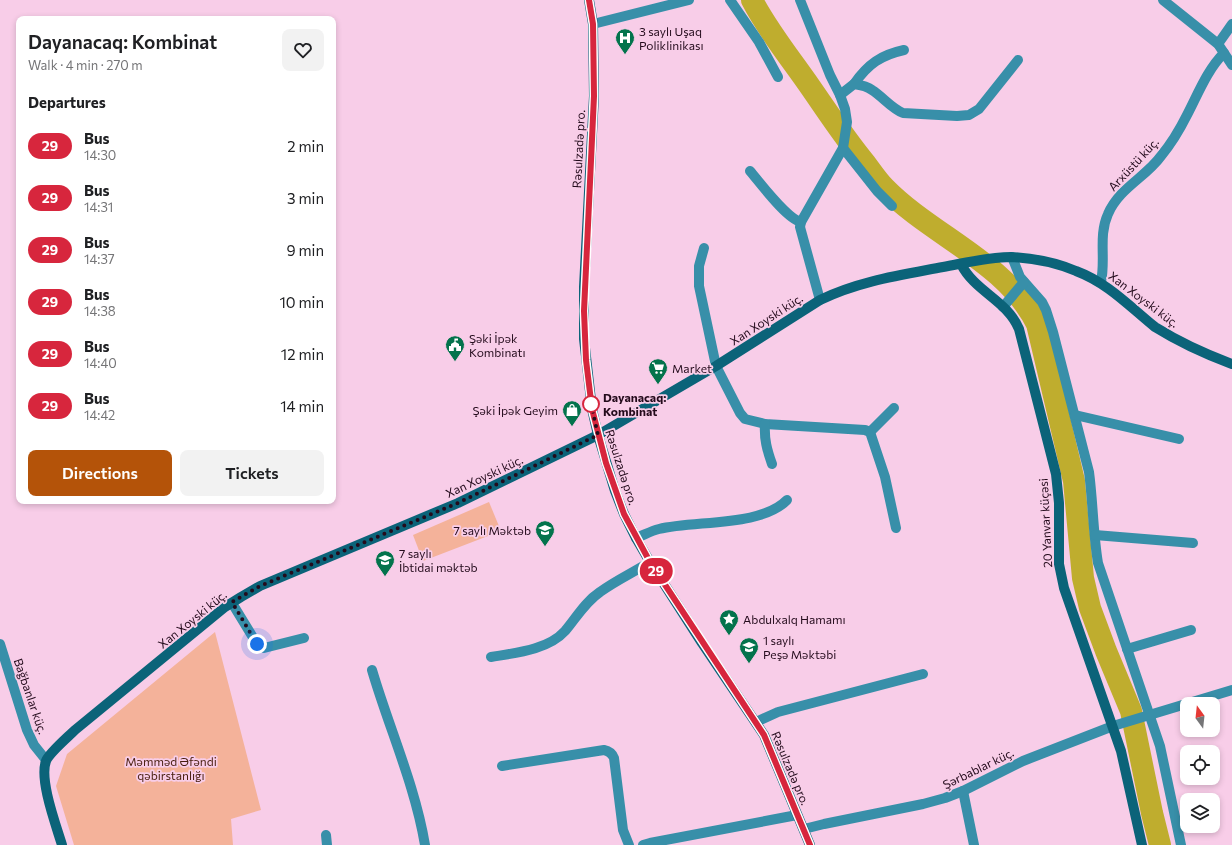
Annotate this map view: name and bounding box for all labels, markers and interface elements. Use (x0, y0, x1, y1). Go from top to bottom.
place label: 3 saylı Uşaq Poliklinikası (639, 24, 704, 52)
hospital icon: 3 saylı Uşaq Poliklinikası (614, 27, 636, 55)
button: heart (282, 29, 324, 71)
text: Dayanacaq: Kombinat (28, 30, 217, 53)
text: Walk · 4 min · 270 m (28, 57, 143, 73)
text: Departures (28, 93, 106, 111)
street label: Rəsulzadə pro. (569, 109, 587, 189)
text: Bus (84, 129, 109, 147)
street label: Arxüstü küç. (1105, 134, 1161, 193)
text: 29 (42, 137, 58, 154)
text: 2 min (287, 137, 324, 155)
text: 14:30 (84, 147, 116, 163)
text: Bus (84, 181, 109, 199)
text: 29 (42, 189, 58, 206)
text: 3 min (287, 189, 324, 207)
text: 14:31 (84, 199, 113, 215)
text: Bus (84, 233, 109, 251)
text: 29 (42, 241, 58, 258)
text: 9 min (286, 241, 324, 259)
text: 14:37 (84, 251, 115, 267)
street label: Xan Xoyski küç. (1106, 268, 1182, 330)
text: Bus (84, 285, 109, 303)
street label: Xan Xoyski küç. (727, 290, 805, 348)
text: 29 (42, 293, 58, 310)
text: 10 min (279, 293, 324, 311)
text: 14:38 (84, 303, 116, 319)
place label: Şəki İpək Kombinatı (469, 331, 526, 359)
public building icon: Şəki İpək Kombinatı (444, 334, 466, 362)
text: Bus (84, 337, 109, 355)
text: 29 (42, 345, 58, 362)
text: 12 min (281, 345, 324, 363)
text: 14:40 (84, 355, 117, 371)
supermarket icon: Market (647, 357, 669, 385)
place label: Market (672, 361, 712, 375)
text: Bus (84, 389, 109, 407)
place label: Dayanacaq: Kombinat (603, 390, 666, 418)
marker: Dayanacaq: Kombinat (582, 395, 600, 413)
text: 29 (42, 397, 58, 414)
text: 14 min (280, 397, 324, 415)
shop icon: Şəki İpək Geyim (561, 399, 583, 427)
place label: Şəki İpək Geyim (472, 403, 558, 417)
text: 14:42 (84, 407, 115, 423)
street label: Rəsulzadə pro. (603, 427, 641, 507)
button: Directions (28, 450, 172, 496)
button: Tickets (180, 450, 324, 496)
street label: Xan Xoyski küç. (443, 452, 525, 500)
street label: 20 Yanvar küçəsi (1036, 478, 1054, 568)
school or university icon: 7 saylı Məktəb (534, 519, 556, 547)
place label: 7 saylı Məktəb (454, 523, 531, 537)
place label: 7 saylı İbtidai məktəb (399, 546, 478, 574)
school or university icon: 7 saylı İbtidai məktəb (374, 549, 396, 577)
line badge: 29 (638, 558, 674, 584)
text: 29 (648, 562, 664, 579)
street label: Xan Xoyski küç. (155, 587, 229, 651)
place icon: Abdulxalq Hamamı (718, 608, 740, 636)
place label: Abdulxalq Hamamı (743, 612, 846, 626)
place label: 1 saylı Peşə Məktəbi (763, 633, 836, 661)
your location (247, 634, 267, 654)
school or university icon: 1 saylı Peşə Məktəbi (738, 636, 760, 664)
street label: Bağbanlar küç. (11, 656, 51, 736)
north arrow (1180, 697, 1220, 737)
map controls (1180, 697, 1220, 833)
street label: Rəsulzadə pro. (769, 729, 813, 807)
street label: Şərbablar küç. (940, 745, 1016, 791)
button: locate (1180, 745, 1220, 785)
park label: Məmməd Əfəndi qəbirstanlığı (125, 754, 217, 782)
button: layers (1180, 793, 1220, 833)

